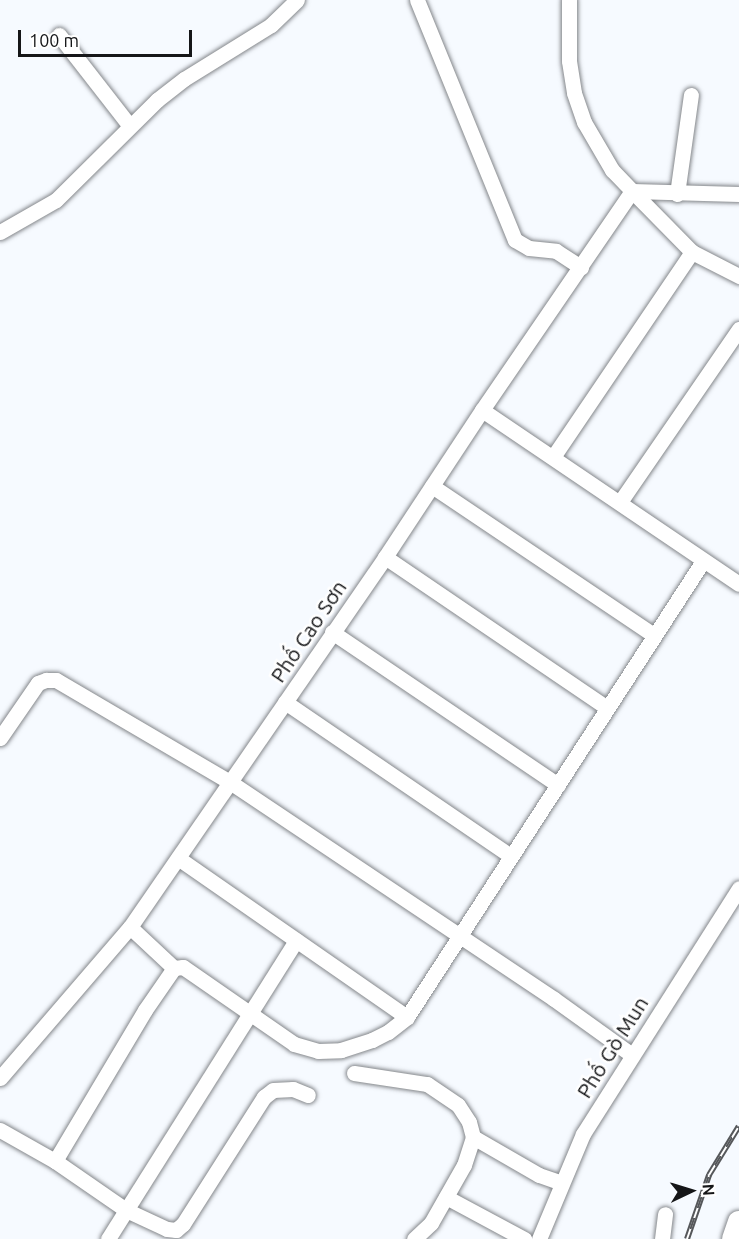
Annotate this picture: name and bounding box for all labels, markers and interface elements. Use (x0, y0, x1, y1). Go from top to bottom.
scale bar (21, 18, 195, 56)
text: 100 m (29, 30, 79, 50)
street label: Phố Cao Sơn (265, 575, 351, 687)
street label: Phố Gò Mun (571, 992, 653, 1102)
north arrow (661, 1161, 721, 1221)
text: N (700, 1183, 718, 1196)

